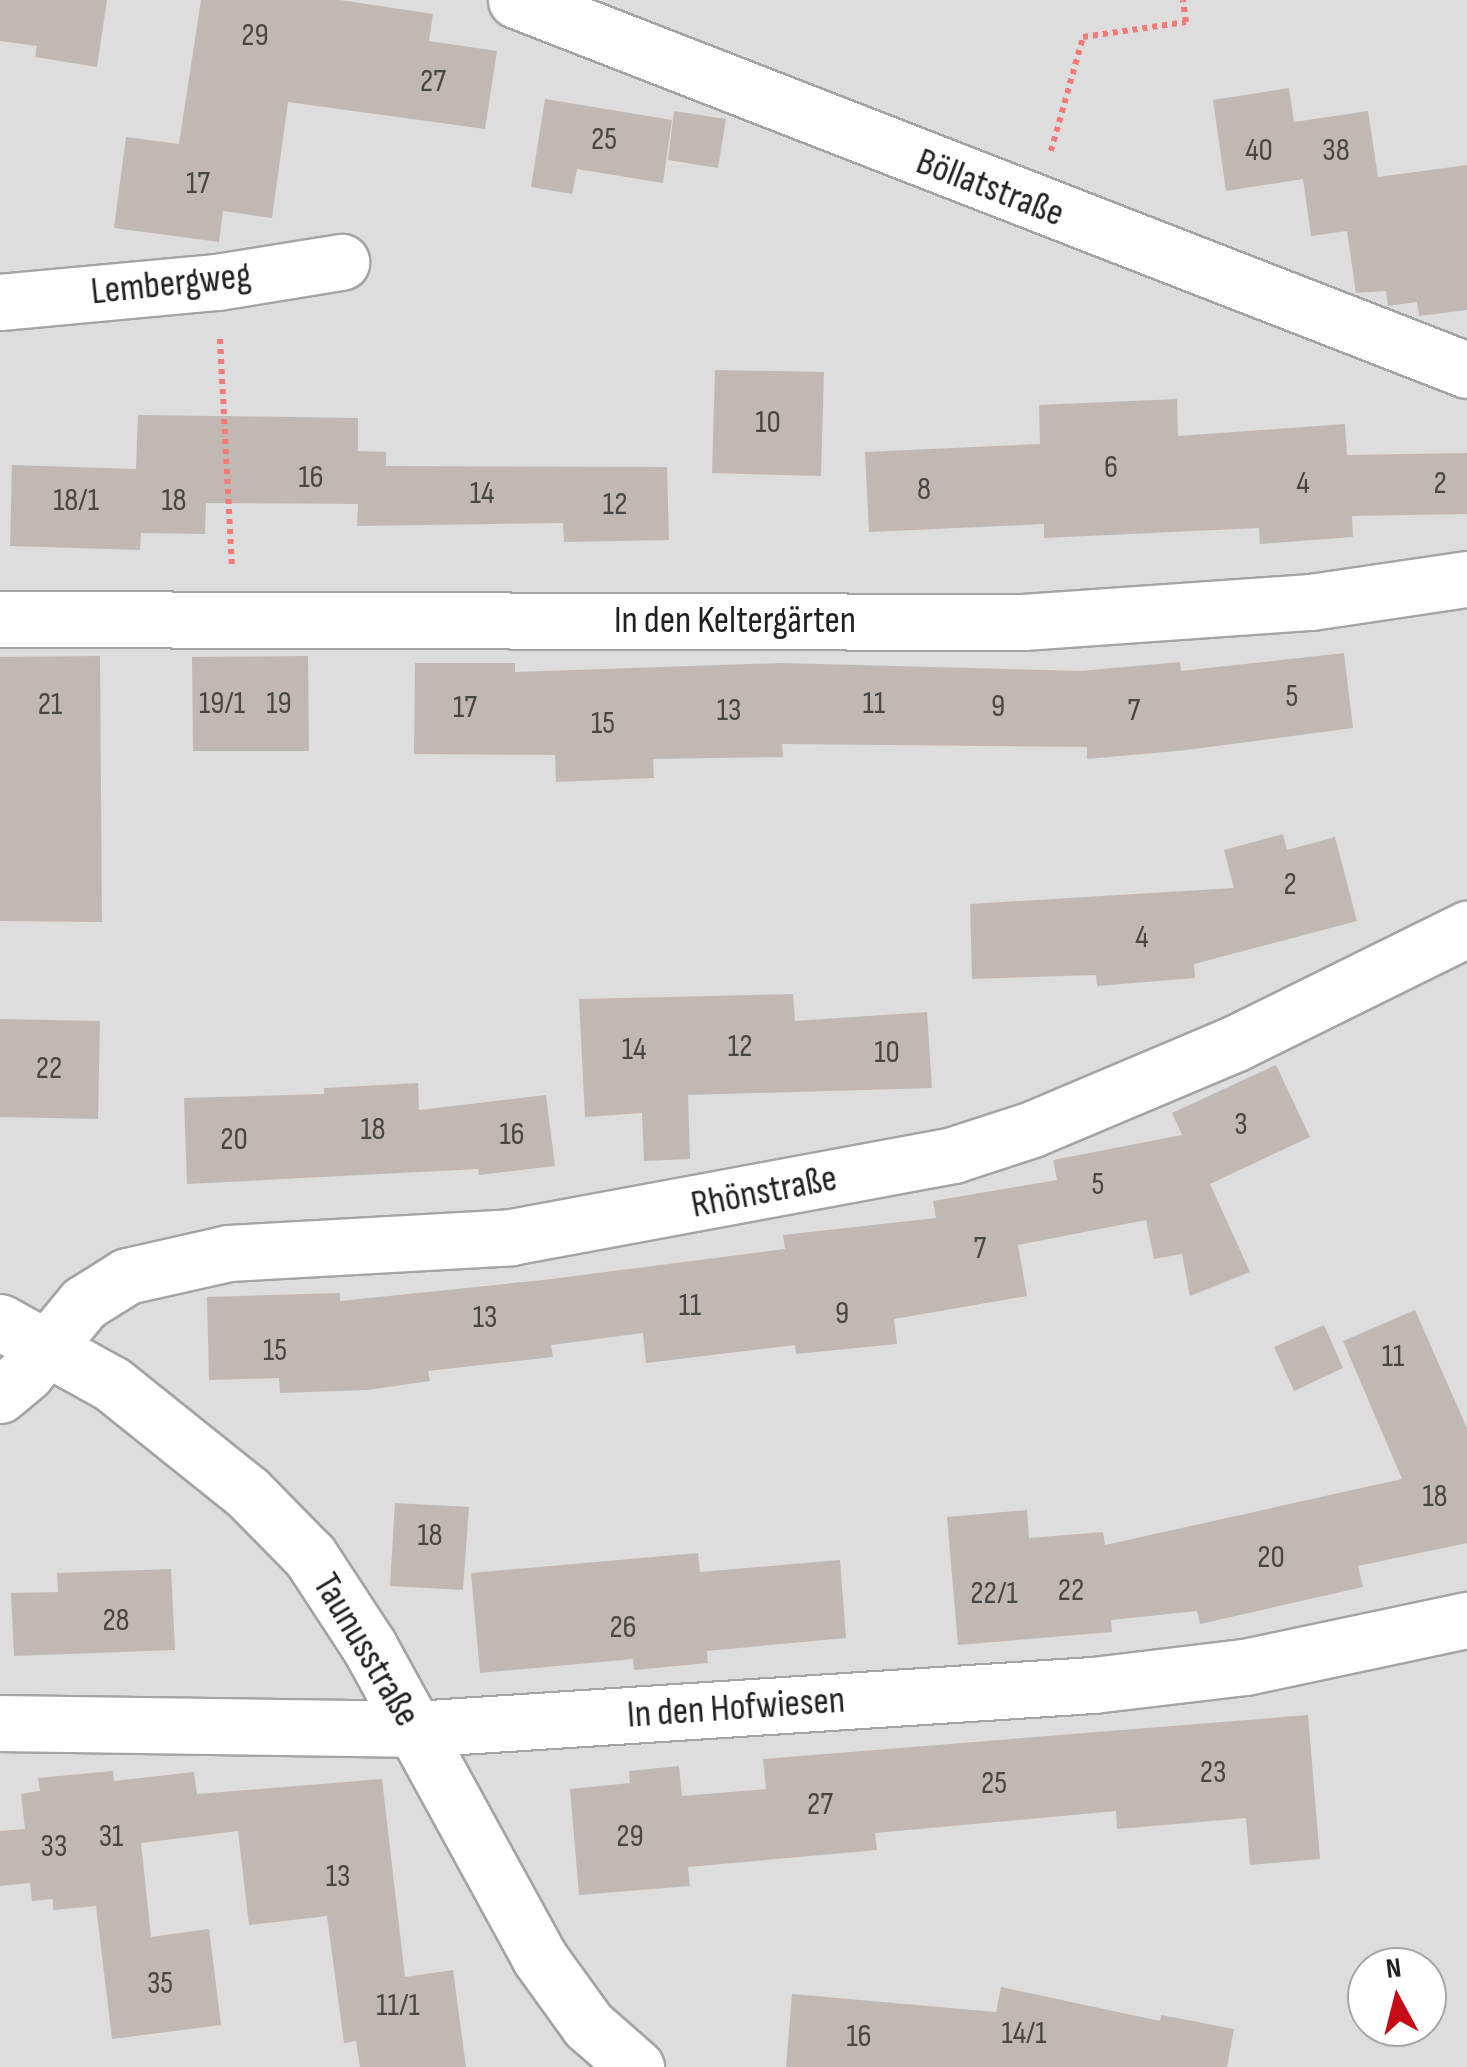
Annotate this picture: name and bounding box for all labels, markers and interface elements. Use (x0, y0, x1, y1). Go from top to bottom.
house number: 29 (241, 17, 269, 55)
house number: 27 (420, 63, 446, 101)
house number: 25 (591, 121, 617, 159)
house number: 40 (1245, 132, 1273, 170)
house number: 38 (1322, 132, 1350, 170)
street label: Böllatstraße (910, 139, 1070, 237)
house number: 17 (186, 165, 210, 203)
street label: Lembergweg (89, 253, 253, 315)
house number: 10 (755, 404, 781, 442)
house number: 6 (1104, 449, 1118, 487)
house number: 16 (298, 459, 324, 497)
house number: 4 (1296, 465, 1310, 503)
house number: 2 (1433, 465, 1447, 503)
house number: 8 (917, 471, 931, 509)
house number: 14 (470, 475, 494, 513)
house number: 18/1 (53, 482, 99, 520)
house number: 18 (161, 482, 187, 520)
house number: 12 (603, 486, 627, 524)
street label: In den Keltergärten (614, 598, 856, 644)
house number: 5 (1286, 678, 1298, 716)
house number: 19/1 (199, 685, 245, 723)
house number: 19 (266, 685, 292, 723)
house number: 11 (863, 685, 885, 723)
house number: 21 (38, 686, 62, 724)
house number: 9 (991, 688, 1005, 726)
house number: 17 (453, 689, 477, 727)
house number: 13 (717, 692, 741, 730)
house number: 7 (1128, 692, 1140, 730)
house number: 15 (591, 705, 615, 743)
house number: 2 (1283, 866, 1297, 904)
house number: 4 (1135, 919, 1149, 957)
house number: 12 (728, 1028, 752, 1066)
house number: 14 (622, 1031, 646, 1069)
house number: 10 (874, 1034, 900, 1072)
house number: 22 (36, 1050, 62, 1088)
house number: 3 (1234, 1106, 1248, 1144)
house number: 18 (360, 1111, 386, 1149)
house number: 16 (499, 1116, 525, 1154)
house number: 20 (220, 1121, 248, 1159)
street label: Rhönstraße (687, 1156, 841, 1228)
house number: 5 (1092, 1166, 1104, 1204)
house number: 7 (974, 1230, 986, 1268)
house number: 11 (679, 1287, 701, 1325)
house number: 9 (835, 1295, 849, 1333)
house number: 13 (473, 1299, 497, 1337)
house number: 15 (263, 1332, 287, 1370)
house number: 11 (1382, 1338, 1404, 1376)
house number: 18 (1422, 1478, 1448, 1516)
house number: 18 (417, 1517, 443, 1555)
house number: 20 (1257, 1539, 1285, 1577)
street label: Taunusstraße (303, 1565, 429, 1735)
house number: 22 (1058, 1572, 1084, 1610)
house number: 22/1 (970, 1575, 1018, 1613)
house number: 28 (102, 1602, 130, 1640)
house number: 26 (609, 1609, 637, 1647)
street label: In den Hofwiesen (626, 1678, 846, 1738)
house number: 23 (1200, 1754, 1226, 1792)
house number: 25 (981, 1765, 1007, 1803)
house number: 27 (807, 1786, 833, 1824)
house number: 31 (99, 1818, 123, 1856)
house number: 29 (616, 1818, 644, 1856)
house number: 33 (41, 1828, 67, 1866)
house number: 13 (326, 1858, 350, 1896)
north arrow (1347, 1947, 1447, 2047)
text: N (1384, 1951, 1403, 1986)
house number: 35 (147, 1965, 173, 2003)
house number: 11/1 (376, 1987, 420, 2025)
house number: 14/1 (1001, 2015, 1047, 2053)
house number: 16 (846, 2018, 872, 2056)

